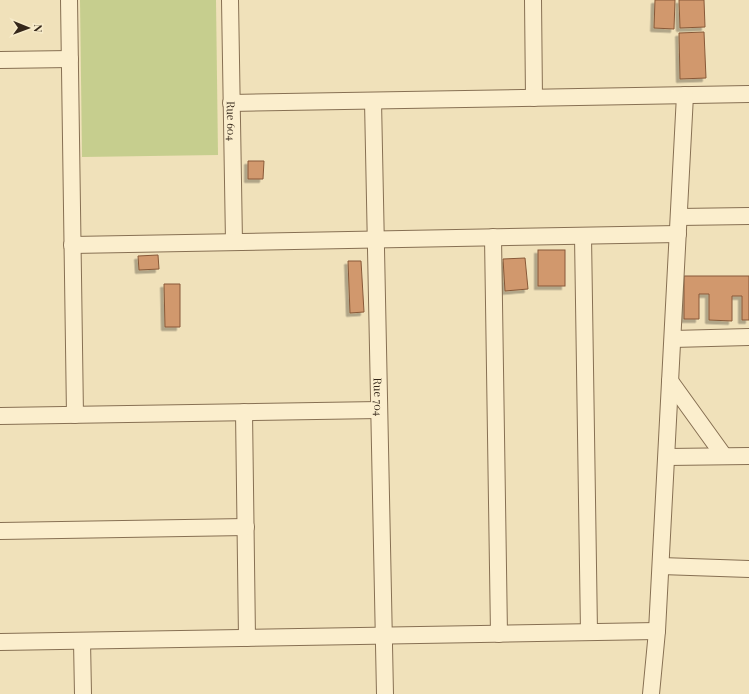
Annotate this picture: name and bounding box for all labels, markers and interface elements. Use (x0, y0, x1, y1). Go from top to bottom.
north arrow (8, 8, 48, 48)
text: N (31, 24, 46, 32)
street label: Rue 604 (224, 101, 240, 141)
street label: Rue 704 (371, 378, 387, 417)

